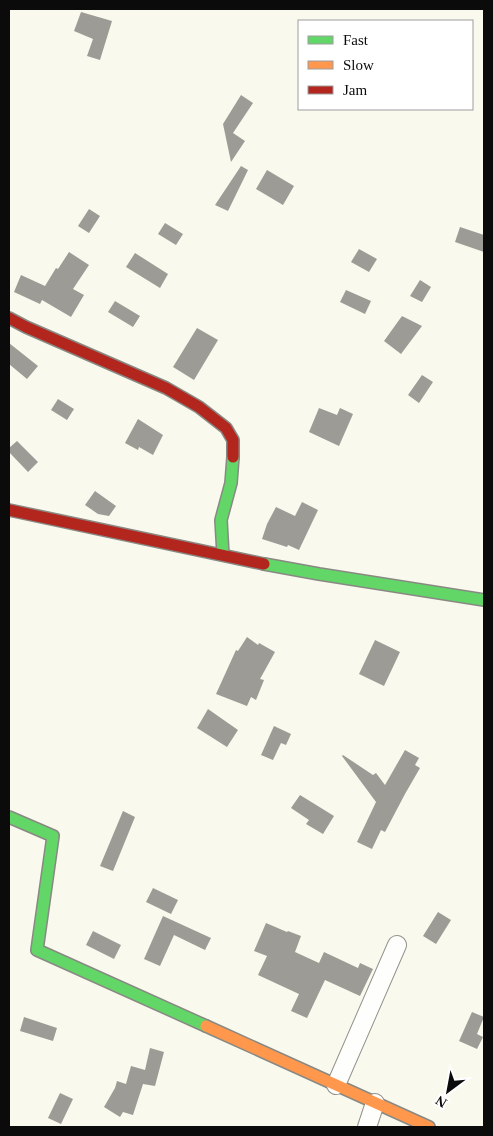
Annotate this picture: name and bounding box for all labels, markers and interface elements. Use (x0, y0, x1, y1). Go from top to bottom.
legend (298, 20, 473, 110)
text: Fast (343, 32, 369, 48)
text: Slow (343, 57, 374, 73)
text: Jam (343, 82, 367, 98)
north arrow (423, 1066, 473, 1116)
text: N (433, 1093, 450, 1111)

